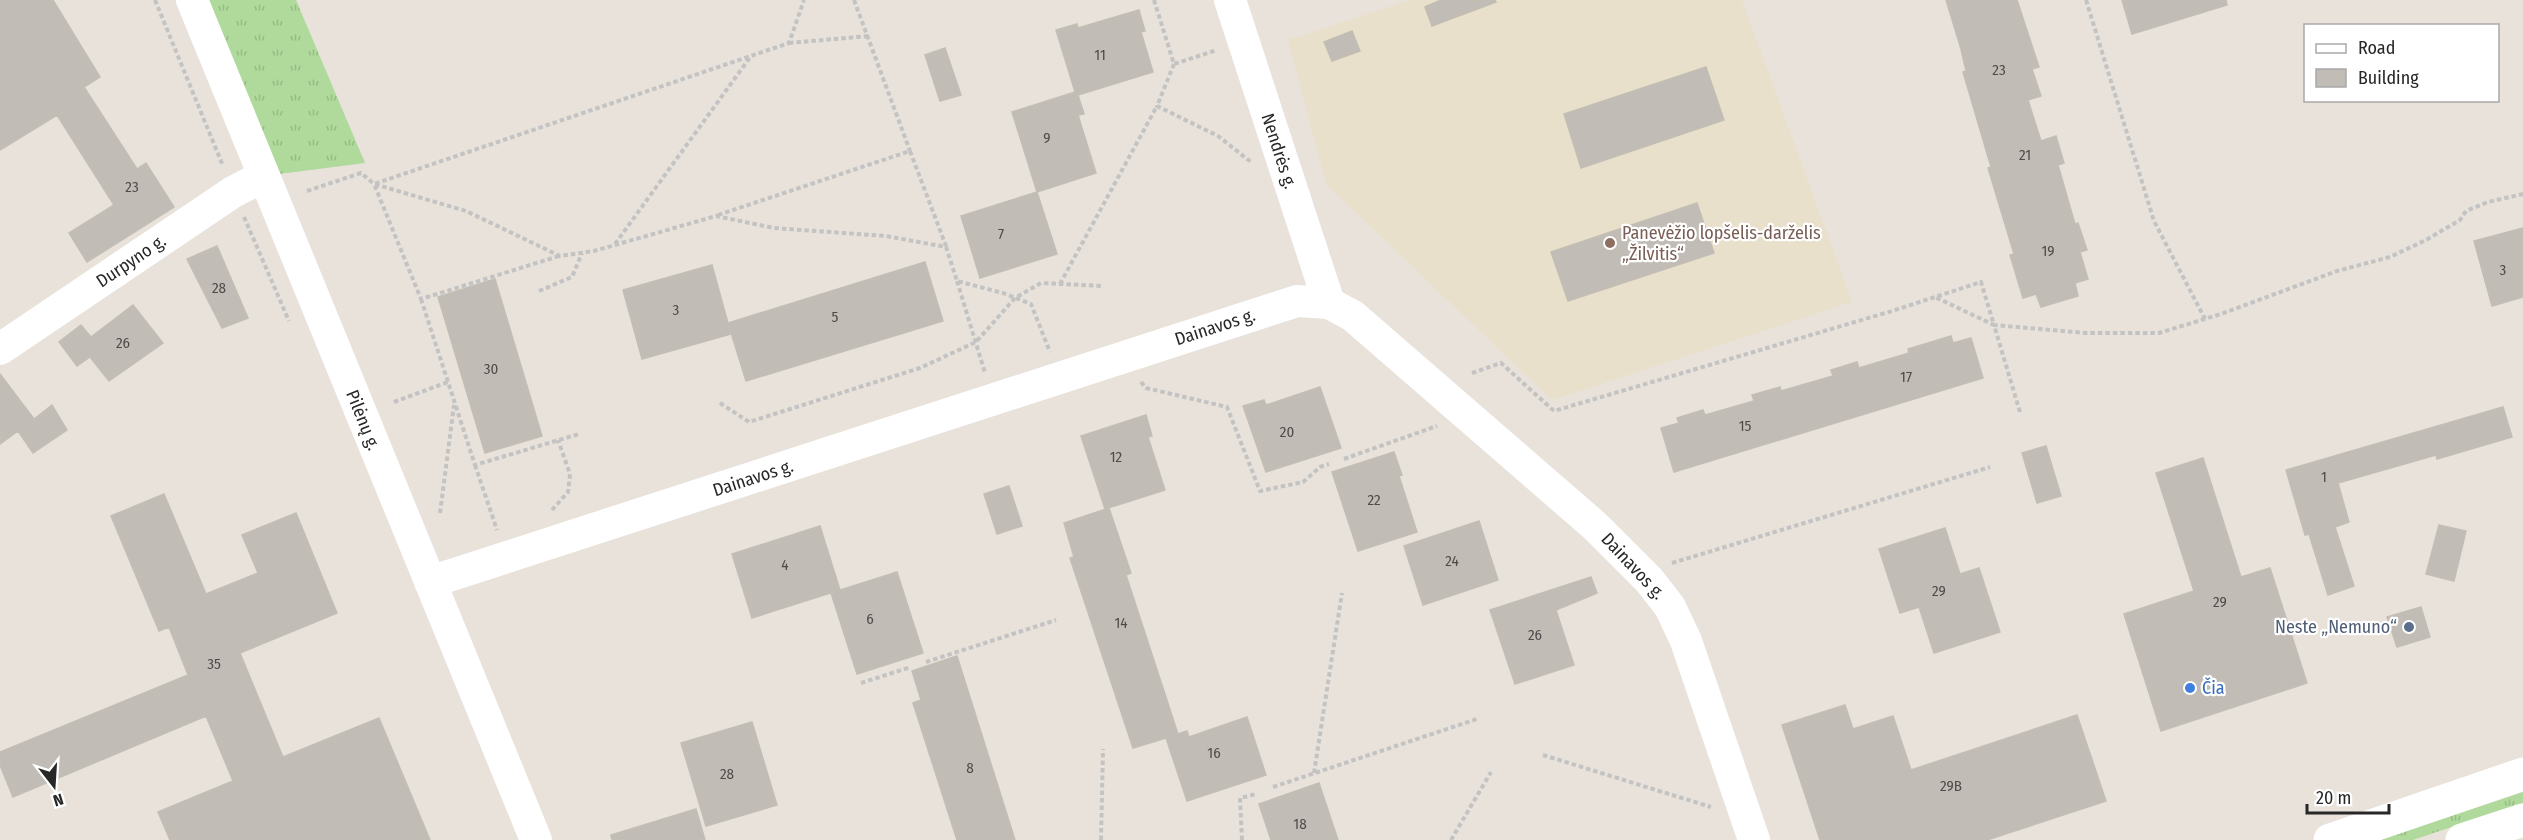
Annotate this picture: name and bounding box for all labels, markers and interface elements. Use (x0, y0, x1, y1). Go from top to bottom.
legend (2304, 24, 2499, 102)
text: Road (2358, 37, 2395, 59)
house number: 11 (1094, 46, 1106, 64)
house number: 23 (1992, 61, 2006, 79)
text: Building (2358, 67, 2419, 89)
street label: Nendrės g. (1257, 111, 1302, 192)
house number: 9 (1043, 129, 1051, 147)
house number: 21 (2019, 146, 2031, 164)
house number: 23 (125, 178, 139, 196)
place label: Panevėžio lopšelis-darželis „Žilvitis“ (1622, 222, 1821, 265)
house number: 7 (998, 225, 1004, 243)
street label: Durpyno g. (92, 230, 170, 292)
marker: Panevėžio lopšelis-darželis „Žilvitis“ (1603, 236, 1617, 250)
house number: 19 (2041, 242, 2055, 260)
house number: 3 (2500, 261, 2507, 279)
house number: 28 (212, 279, 226, 297)
house number: 3 (673, 301, 680, 319)
street label: Dainavos g. (1172, 304, 1258, 350)
house number: 5 (832, 308, 839, 326)
house number: 26 (116, 334, 130, 352)
house number: 30 (484, 360, 498, 378)
house number: 17 (1900, 368, 1912, 386)
street label: Pilėnų g. (341, 387, 385, 453)
house number: 15 (1739, 417, 1751, 435)
house number: 20 (1280, 423, 1294, 441)
house number: 12 (1110, 448, 1123, 466)
street label: Dainavos g. (710, 455, 796, 501)
house number: 1 (2321, 468, 2327, 486)
house number: 22 (1367, 491, 1381, 509)
street label: Dainavos g. (1597, 528, 1670, 604)
house number: 24 (1445, 552, 1459, 570)
house number: 4 (781, 556, 789, 574)
house number: 29 (1932, 582, 1946, 600)
house number: 29 (2213, 593, 2227, 611)
house number: 6 (866, 610, 874, 628)
house number: 14 (1114, 614, 1128, 632)
place label: Neste „Nemuno“ (2275, 616, 2397, 638)
marker: Neste „Nemuno“ (2402, 620, 2416, 634)
house number: 26 (1528, 626, 1542, 644)
house number: 35 (207, 655, 221, 673)
place label: Čia (2202, 677, 2225, 699)
marker: Čia (2183, 681, 2197, 695)
house number: 16 (1207, 744, 1221, 762)
north arrow (24, 756, 84, 816)
house number: 8 (966, 759, 974, 777)
house number: 28 (720, 765, 734, 783)
house number: 29B (1940, 777, 1962, 795)
scale bar (2307, 777, 2390, 815)
text: 20 m (2316, 787, 2351, 809)
text: N (51, 789, 66, 810)
house number: 18 (1293, 815, 1307, 833)

